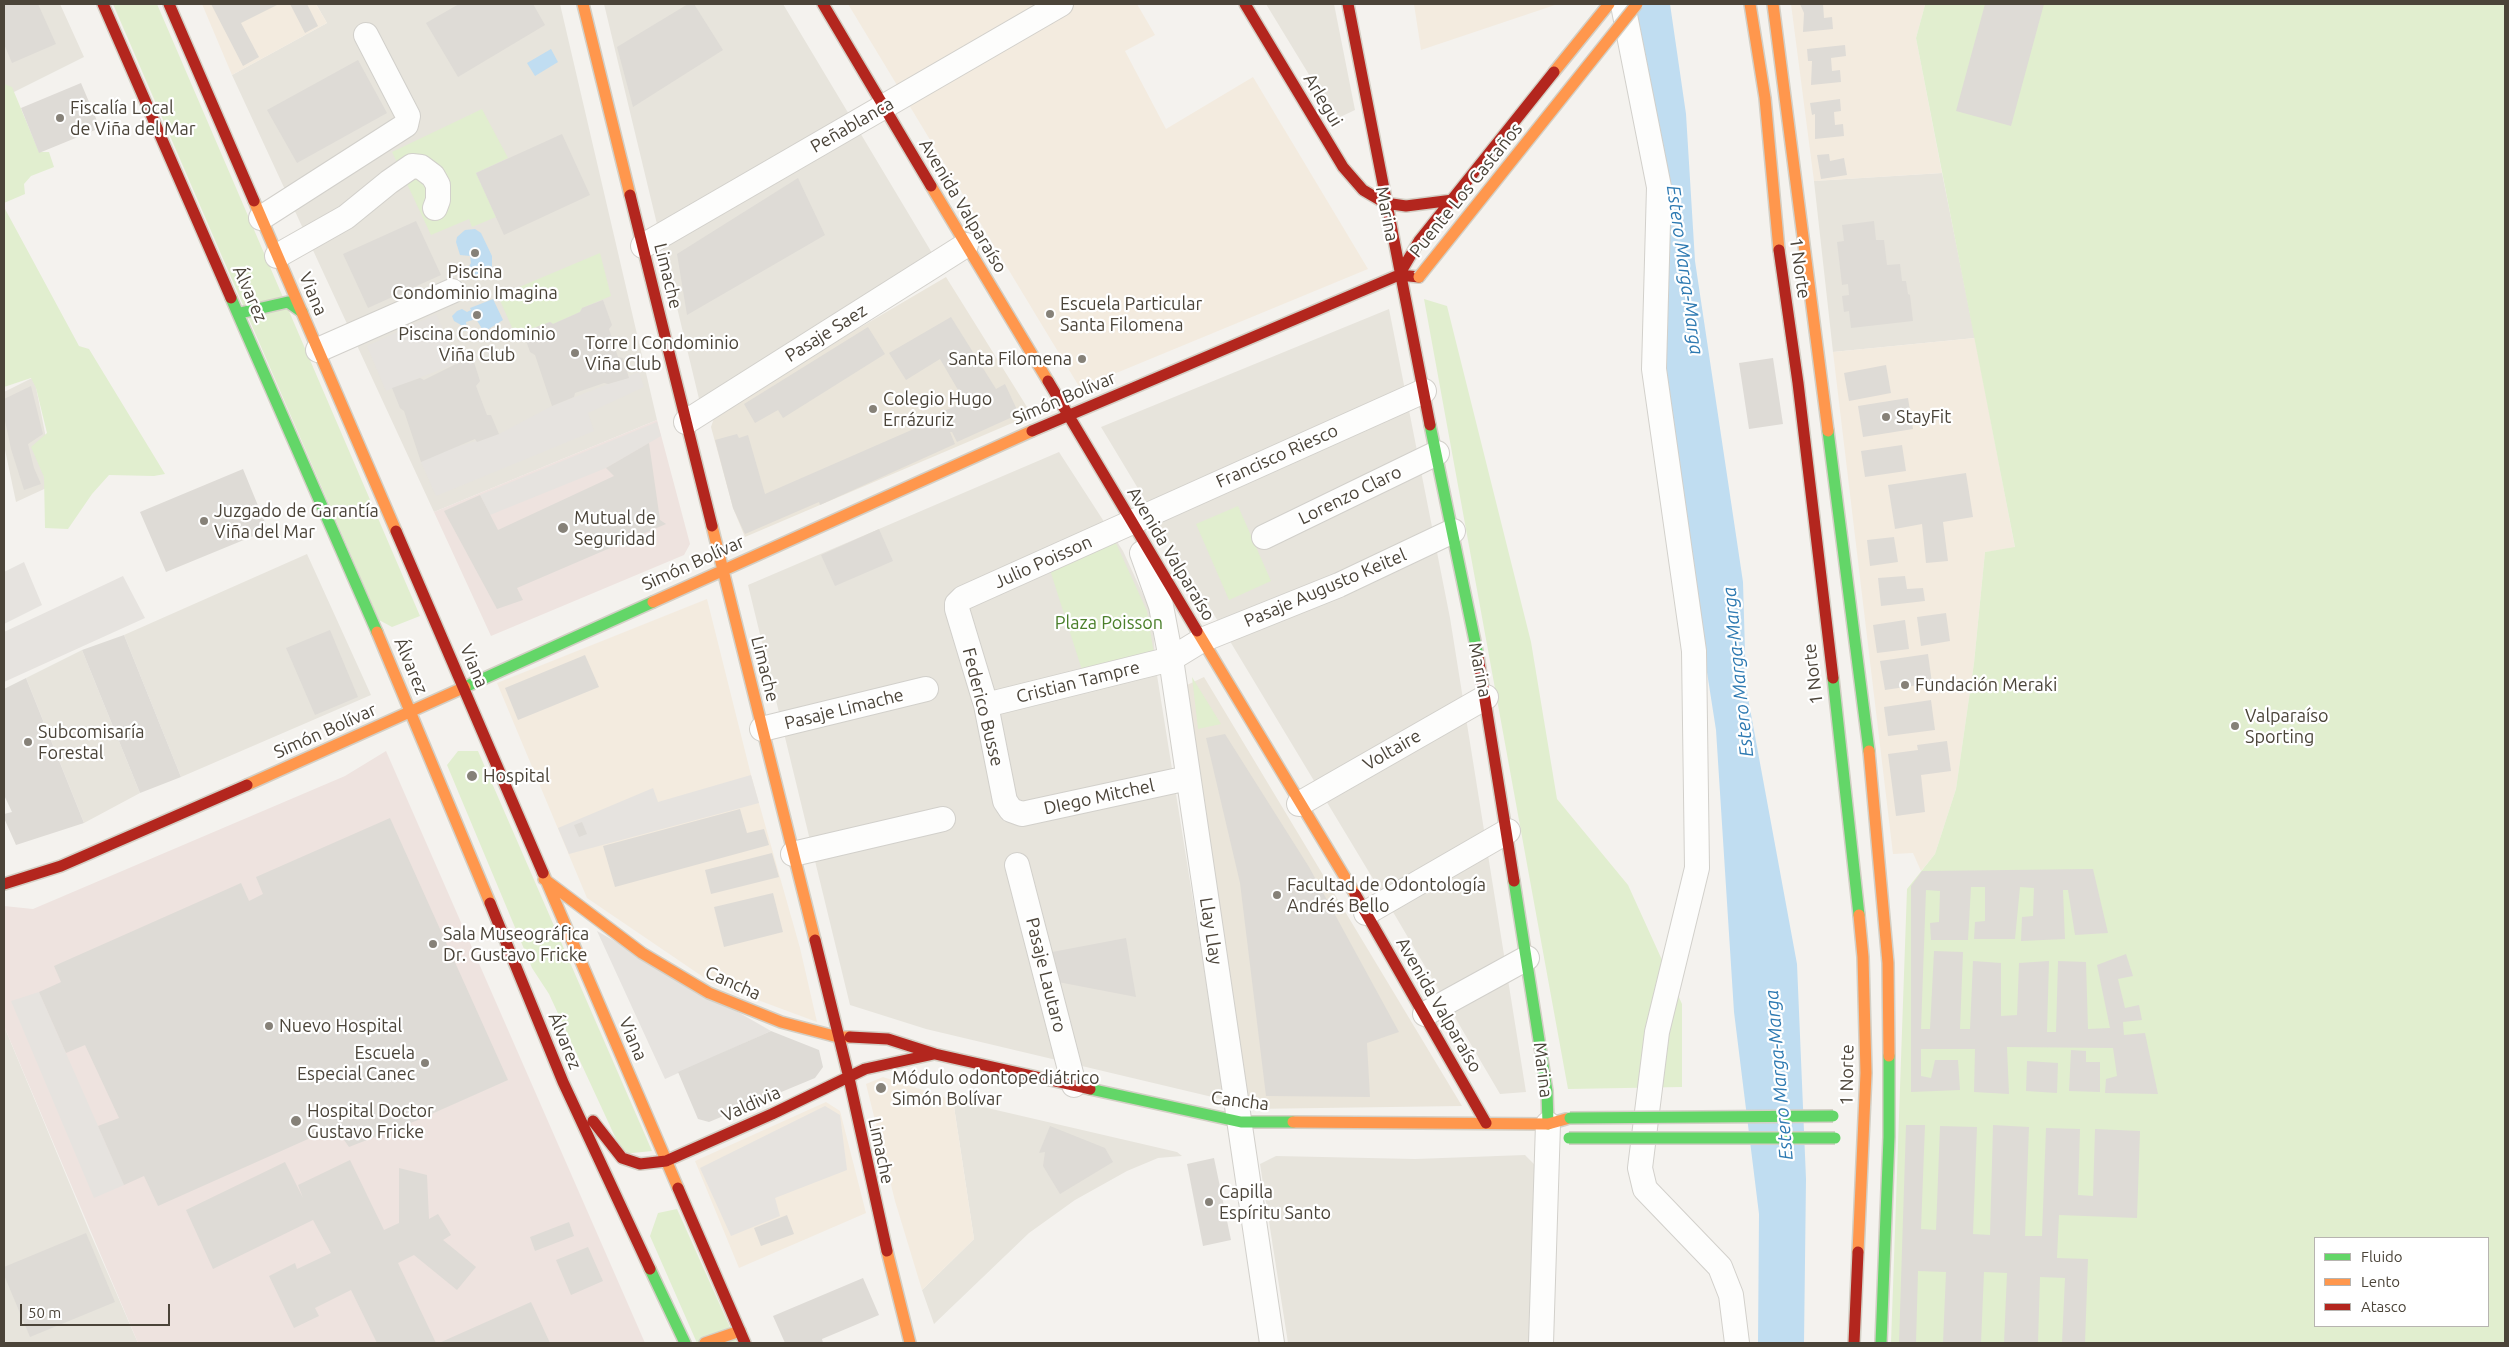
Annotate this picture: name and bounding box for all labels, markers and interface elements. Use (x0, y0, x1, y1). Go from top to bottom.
street label: Arlegui (1299, 70, 1347, 130)
street label: Peñablanca (807, 93, 897, 157)
place label: Fiscalía Local de Viña del Mar (70, 97, 196, 140)
marker: Fiscalía Local de Viña del Mar (54, 112, 66, 124)
street label: Puente Los Castaños (1405, 118, 1527, 262)
street label: Avenida Valparaíso (915, 135, 1011, 277)
water label: Estero Marga-Marga (1662, 184, 1708, 356)
street label: Marina (1371, 185, 1403, 243)
street label: 1 Norte (1785, 236, 1815, 300)
street label: Limache (649, 241, 687, 311)
marker: Piscina Condominio Imagina (469, 247, 481, 259)
place label: Piscina Condominio Imagina (392, 261, 558, 304)
street label: Álvarez (228, 262, 272, 326)
street label: Viana (294, 269, 332, 319)
place label: Escuela Particular Santa Filomena (1060, 293, 1202, 336)
street label: Pasaje Saez (781, 299, 871, 367)
marker: Escuela Particular Santa Filomena (1044, 308, 1056, 320)
marker: Piscina Condominio Viña Club (471, 309, 483, 321)
place label: Piscina Condominio Viña Club (398, 323, 556, 366)
place label: Torre I Condominio Viña Club (585, 332, 739, 374)
marker: Torre I Condominio Viña Club (569, 347, 581, 359)
place label: Santa Filomena (949, 348, 1072, 370)
marker: Santa Filomena (1076, 353, 1088, 365)
street label: Simón Bolívar (1009, 367, 1119, 429)
place label: Colegio Hugo Errázuriz (883, 388, 992, 430)
marker: Colegio Hugo Errázuriz (867, 403, 879, 415)
place label: StayFit (1896, 406, 1951, 428)
marker: StayFit (1880, 411, 1892, 423)
street label: Francisco Riesco (1213, 419, 1341, 493)
street label: Lorenzo Claro (1295, 461, 1405, 529)
street label: Avenida Valparaíso (1123, 483, 1219, 625)
place label: Juzgado de Garantía Viña del Mar (214, 500, 379, 542)
place label: Mutual de Seguridad (574, 507, 656, 550)
marker: Juzgado de Garantía Viña del Mar (198, 515, 210, 527)
marker: Mutual de Seguridad (556, 521, 570, 535)
street label: Simón Bolívar (638, 531, 748, 595)
street label: Julio Poisson (991, 531, 1095, 593)
street label: Pasaje Augusto Keitel (1241, 544, 1409, 632)
water label: Estero Marga-Marga (1718, 586, 1758, 758)
park label: Plaza Poisson (1055, 612, 1163, 634)
street label: Álvarez (389, 634, 433, 698)
street label: Limache (746, 634, 784, 704)
street label: Viana (455, 641, 493, 691)
street label: Marina (1464, 641, 1496, 699)
street label: 1 Norte (1799, 642, 1827, 706)
street label: Federico Busse (958, 646, 1008, 768)
street label: Cristian Tampre (1014, 656, 1142, 708)
place label: Fundación Meraki (1915, 674, 2057, 696)
marker: Fundación Meraki (1899, 679, 1911, 691)
street label: Pasaje Limache (782, 684, 906, 734)
street label: Simón Bolívar (270, 699, 380, 763)
place label: Valparaíso Sporting (2245, 705, 2329, 748)
marker: Valparaíso Sporting (2229, 720, 2241, 732)
place label: Subcomisaría Forestal (38, 721, 145, 764)
street label: Voltaire (1359, 725, 1425, 775)
marker: Subcomisaría Forestal (22, 736, 34, 748)
place label: Hospital (483, 765, 550, 787)
marker: Hospital (465, 769, 479, 783)
street label: DIego Mitchel (1042, 775, 1156, 819)
place label: Facultad de Odontología Andrés Bello (1287, 874, 1486, 916)
marker: Facultad de Odontología Andrés Bello (1271, 889, 1283, 901)
street label: Llay Llay (1195, 896, 1227, 966)
street label: Pasaje Lautaro (1021, 915, 1071, 1035)
place label: Sala Museográfica Dr. Gustavo Fricke (443, 923, 589, 966)
street label: Avenida Valparaíso (1392, 934, 1486, 1076)
marker: Sala Museográfica Dr. Gustavo Fricke (427, 938, 439, 950)
street label: Cancha (702, 961, 764, 1005)
water label: Estero Marga-Marga (1760, 989, 1798, 1161)
street label: Álvarez (544, 1009, 586, 1073)
street label: Viana (614, 1014, 652, 1064)
place label: Nuevo Hospital (279, 1015, 402, 1037)
marker: Nuevo Hospital (263, 1020, 275, 1032)
street label: Marina (1529, 1041, 1557, 1099)
place label: Escuela Especial Canec (297, 1042, 415, 1084)
street label: 1 Norte (1836, 1044, 1858, 1106)
marker: Escuela Especial Canec (419, 1057, 431, 1069)
place label: Módulo odontopediátrico Simón Bolívar (892, 1067, 1100, 1110)
street label: Valdivia (718, 1081, 784, 1127)
marker: Módulo odontopediátrico Simón Bolívar (874, 1081, 888, 1095)
street label: Cancha (1210, 1087, 1270, 1115)
place label: Hospital Doctor Gustavo Fricke (307, 1100, 434, 1142)
marker: Hospital Doctor Gustavo Fricke (289, 1114, 303, 1128)
street label: Limache (863, 1116, 899, 1186)
place label: Capilla Espíritu Santo (1219, 1181, 1331, 1224)
marker: Capilla Espíritu Santo (1203, 1196, 1215, 1208)
legend (2314, 1237, 2489, 1327)
text: Fluido (2361, 1248, 2403, 1265)
text: Lento (2361, 1273, 2400, 1290)
scale bar (22, 1294, 172, 1326)
text: Atasco (2361, 1298, 2407, 1315)
text: 50 m (28, 1304, 61, 1321)

